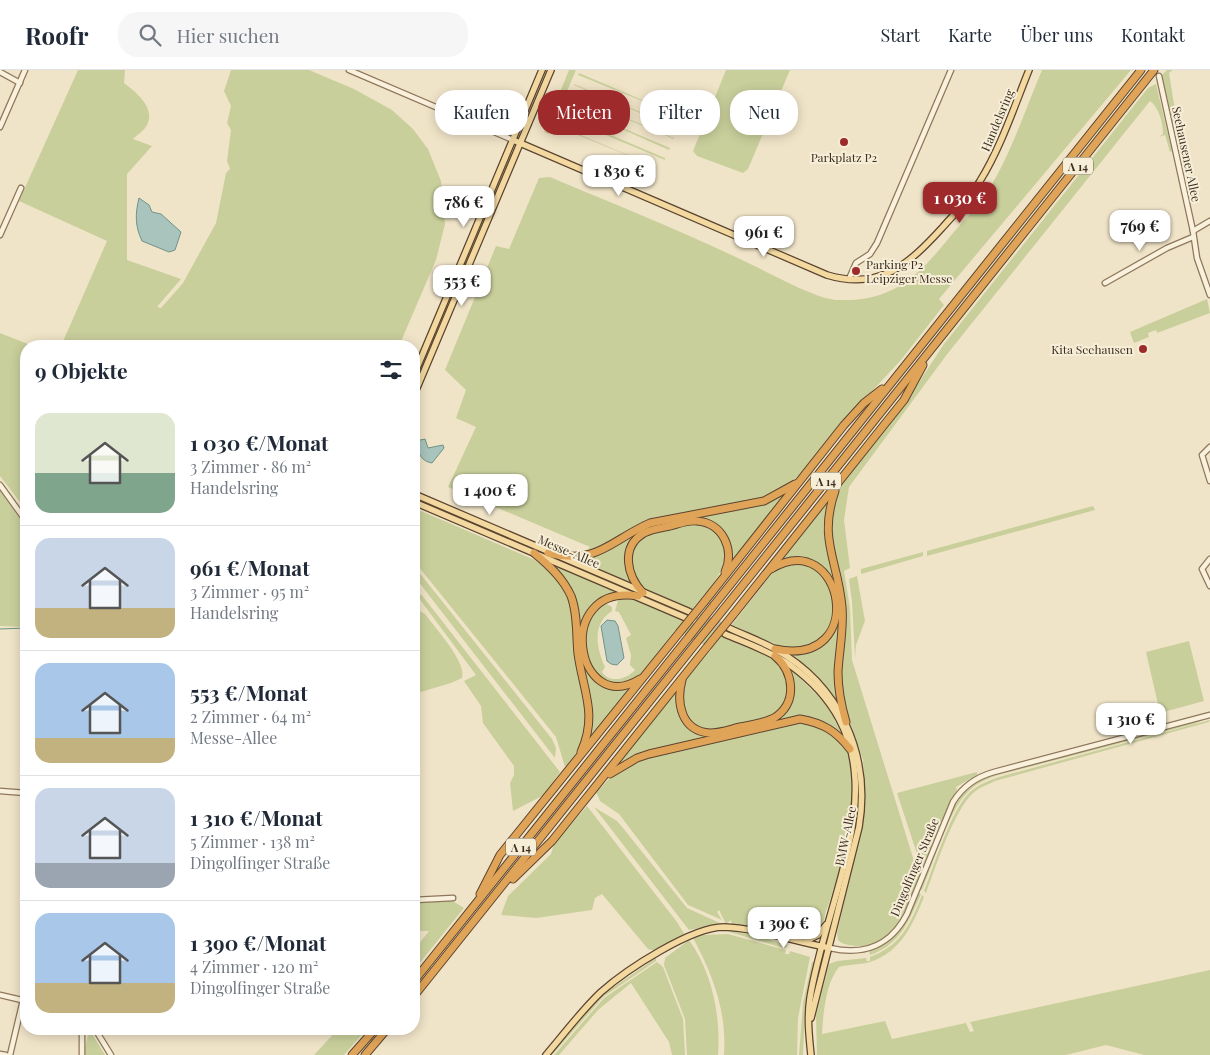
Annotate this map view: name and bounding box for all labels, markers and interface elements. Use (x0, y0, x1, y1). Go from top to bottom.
search box (118, 12, 468, 57)
text: Roofr (25, 19, 88, 51)
icon: search (136, 21, 164, 49)
text: Hier suchen (176, 22, 280, 48)
text: Start (880, 23, 920, 47)
text: Karte (948, 23, 992, 47)
text: Über uns (1020, 23, 1093, 47)
text: Kontakt (1121, 23, 1185, 47)
street label: Handelsring (977, 86, 1018, 154)
chip: Kaufen (435, 90, 528, 135)
chip: Mieten (538, 90, 630, 135)
chip: Filter (640, 90, 720, 135)
chip: Neu (730, 90, 798, 135)
street label: Seehausener Allee (1169, 105, 1205, 203)
marker: Parkplatz P2 (838, 136, 850, 148)
place label: Parkplatz P2 (811, 149, 878, 165)
pin: 1 830 € (573, 154, 665, 197)
road number: A 14 (1063, 158, 1093, 174)
text: 1 830 € (594, 160, 644, 181)
pin: 1 030 € (914, 182, 1006, 224)
pin: 786 € (429, 186, 499, 228)
text: 1 030 € (934, 187, 986, 208)
text: 786 € (444, 191, 484, 212)
pin: 769 € (1105, 210, 1175, 252)
text: 769 € (1120, 215, 1160, 236)
pin: 961 € (729, 216, 799, 258)
text: 961 € (745, 221, 783, 242)
place label: Parking P2 Leipziger Messe (866, 256, 952, 286)
pin: 553 € (427, 264, 497, 307)
marker: Parking P2 Leipziger Messe (850, 265, 862, 277)
text: 553 € (444, 270, 480, 291)
place label: Kita Seehausen (1051, 341, 1133, 357)
marker: Kita Seehausen (1137, 343, 1149, 355)
text: 9 Objekte (35, 356, 127, 384)
icon: filters (377, 356, 405, 384)
text: 1 030 €/Monat (190, 428, 328, 456)
icon: home (75, 433, 135, 493)
text: 3 Zimmer · 86 m² (190, 456, 311, 477)
road number: A 14 (811, 472, 841, 490)
pin: 1 400 € (444, 474, 536, 516)
text: Handelsring (190, 477, 278, 498)
text: 1 400 € (464, 479, 516, 500)
street label: Messe-Allee (536, 531, 602, 571)
text: 961 €/Monat (190, 553, 310, 581)
icon: home (75, 558, 135, 618)
text: 3 Zimmer · 95 m² (190, 581, 309, 602)
text: Handelsring (190, 602, 278, 623)
text: 553 €/Monat (190, 678, 308, 706)
icon: home (75, 683, 135, 743)
pin: 1 310 € (1085, 702, 1177, 745)
text: 2 Zimmer · 64 m² (190, 706, 311, 727)
text: 1 310 € (1107, 708, 1155, 729)
text: Messe-Allee (190, 727, 277, 748)
text: 1 310 €/Monat (190, 803, 323, 831)
street label: BMW-Allee (831, 805, 859, 867)
icon: home (75, 808, 135, 868)
street label: Dingolfinger Straße (886, 815, 942, 919)
text: 5 Zimmer · 138 m² (190, 831, 315, 852)
road number: A 14 (506, 839, 536, 856)
text: Dingolfinger Straße (190, 852, 330, 873)
pin: 1 390 € (738, 906, 830, 949)
text: 1 390 € (759, 912, 809, 933)
text: 1 390 €/Monat (190, 928, 326, 956)
icon: home (75, 933, 135, 993)
text: 4 Zimmer · 120 m² (190, 956, 318, 977)
text: Dingolfinger Straße (190, 977, 330, 998)

